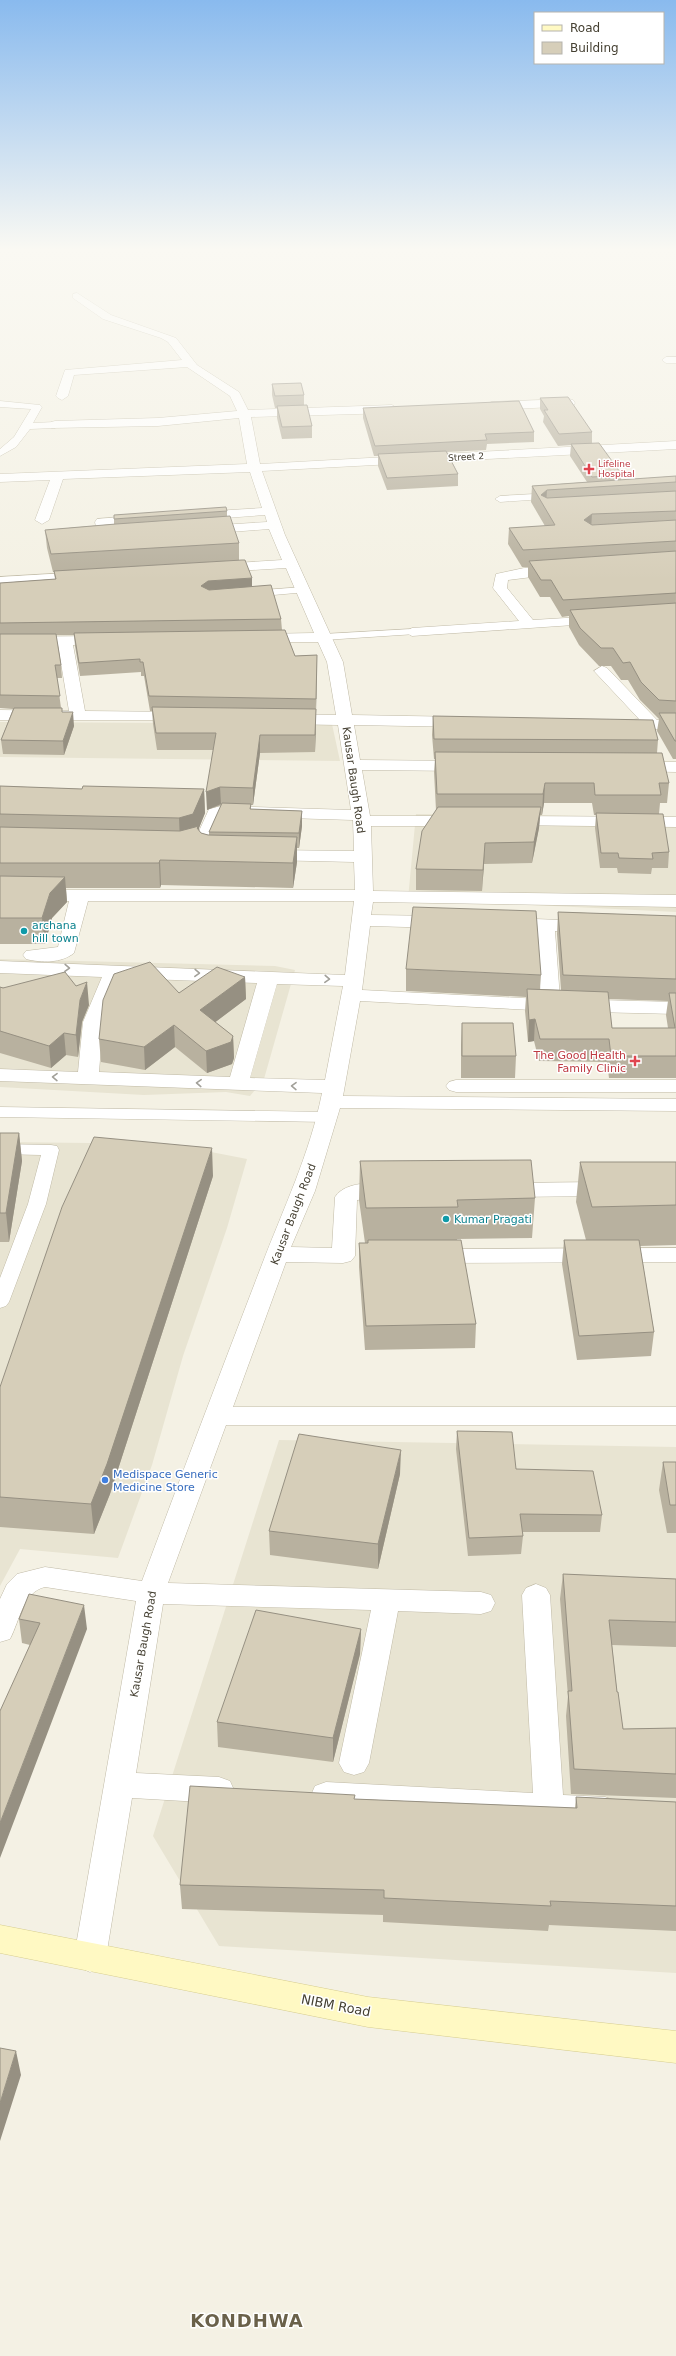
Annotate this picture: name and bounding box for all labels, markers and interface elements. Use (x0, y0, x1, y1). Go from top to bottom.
legend (534, 12, 664, 64)
text: Road (570, 21, 600, 35)
text: Building (570, 41, 619, 55)
street label: Street 2 (448, 451, 484, 463)
place label: Lifeline Hospital (598, 459, 635, 479)
marker: Lifeline Hospital (583, 463, 595, 475)
street label: Kausar Baugh Road (340, 726, 367, 834)
place label: archana hill town (32, 919, 79, 945)
marker: archana hill town (19, 926, 29, 936)
one-way arrow (64, 964, 70, 973)
one-way arrow (194, 969, 200, 977)
one-way arrow (324, 975, 330, 984)
place label: The Good Health Family Clinic (532, 1049, 626, 1075)
marker: The Good Health Family Clinic (629, 1055, 641, 1067)
one-way arrow (52, 1072, 58, 1081)
one-way arrow (196, 1079, 202, 1087)
one-way arrow (291, 1082, 297, 1090)
street label: Kausar Baugh Road (268, 1162, 319, 1267)
place label: Kumar Pragati (454, 1213, 532, 1226)
marker: Kumar Pragati (441, 1214, 451, 1224)
place label: Medispace Generic Medicine Store (113, 1468, 218, 1494)
marker: Medispace Generic Medicine Store (100, 1475, 110, 1485)
street label: Kausar Baugh Road (128, 1590, 159, 1698)
street label: NIBM Road (300, 1991, 372, 2020)
district label: KONDHWA (190, 2310, 304, 2331)

